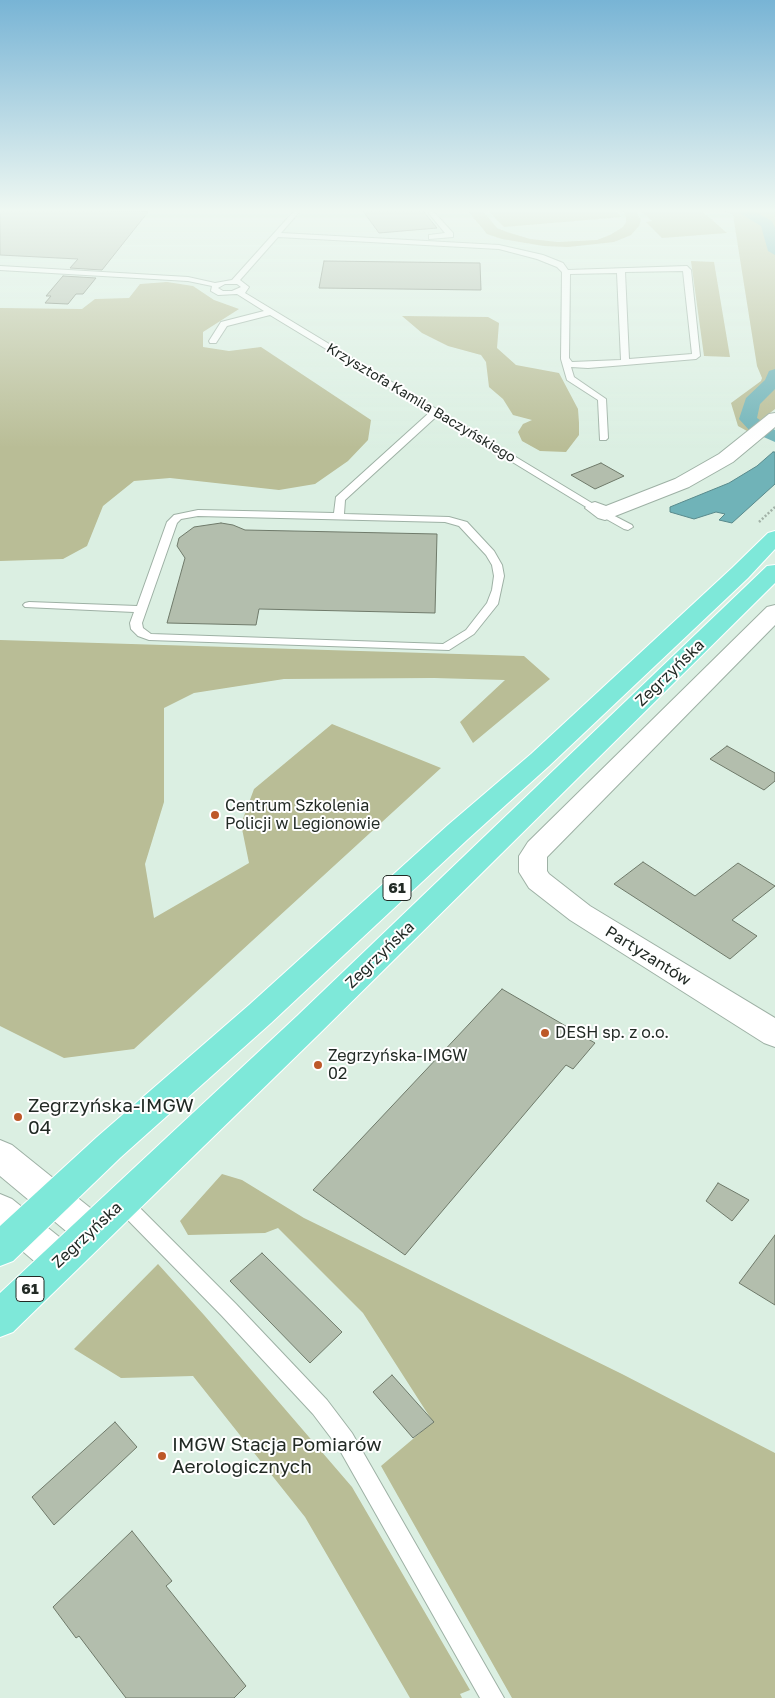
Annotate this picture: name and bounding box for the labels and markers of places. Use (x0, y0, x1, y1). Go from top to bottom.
place label: Centrum Szkolenia Policji w Legionowie (225, 796, 380, 834)
marker: Centrum Szkolenia Policji w Legionowie (209, 809, 221, 821)
place label: DESH sp. z o.o. (555, 1023, 669, 1043)
marker: DESH sp. z o.o. (539, 1027, 551, 1039)
place label: Zegrzyńska-IMGW 02 (328, 1046, 468, 1084)
marker: Zegrzyńska-IMGW 02 (312, 1059, 324, 1071)
place label: Zegrzyńska-IMGW 04 (28, 1095, 194, 1139)
marker: Zegrzyńska-IMGW 04 (12, 1111, 24, 1123)
place label: IMGW Stacja Pomiarów Aerologicznych (172, 1434, 382, 1478)
marker: IMGW Stacja Pomiarów Aerologicznych (156, 1450, 168, 1462)

